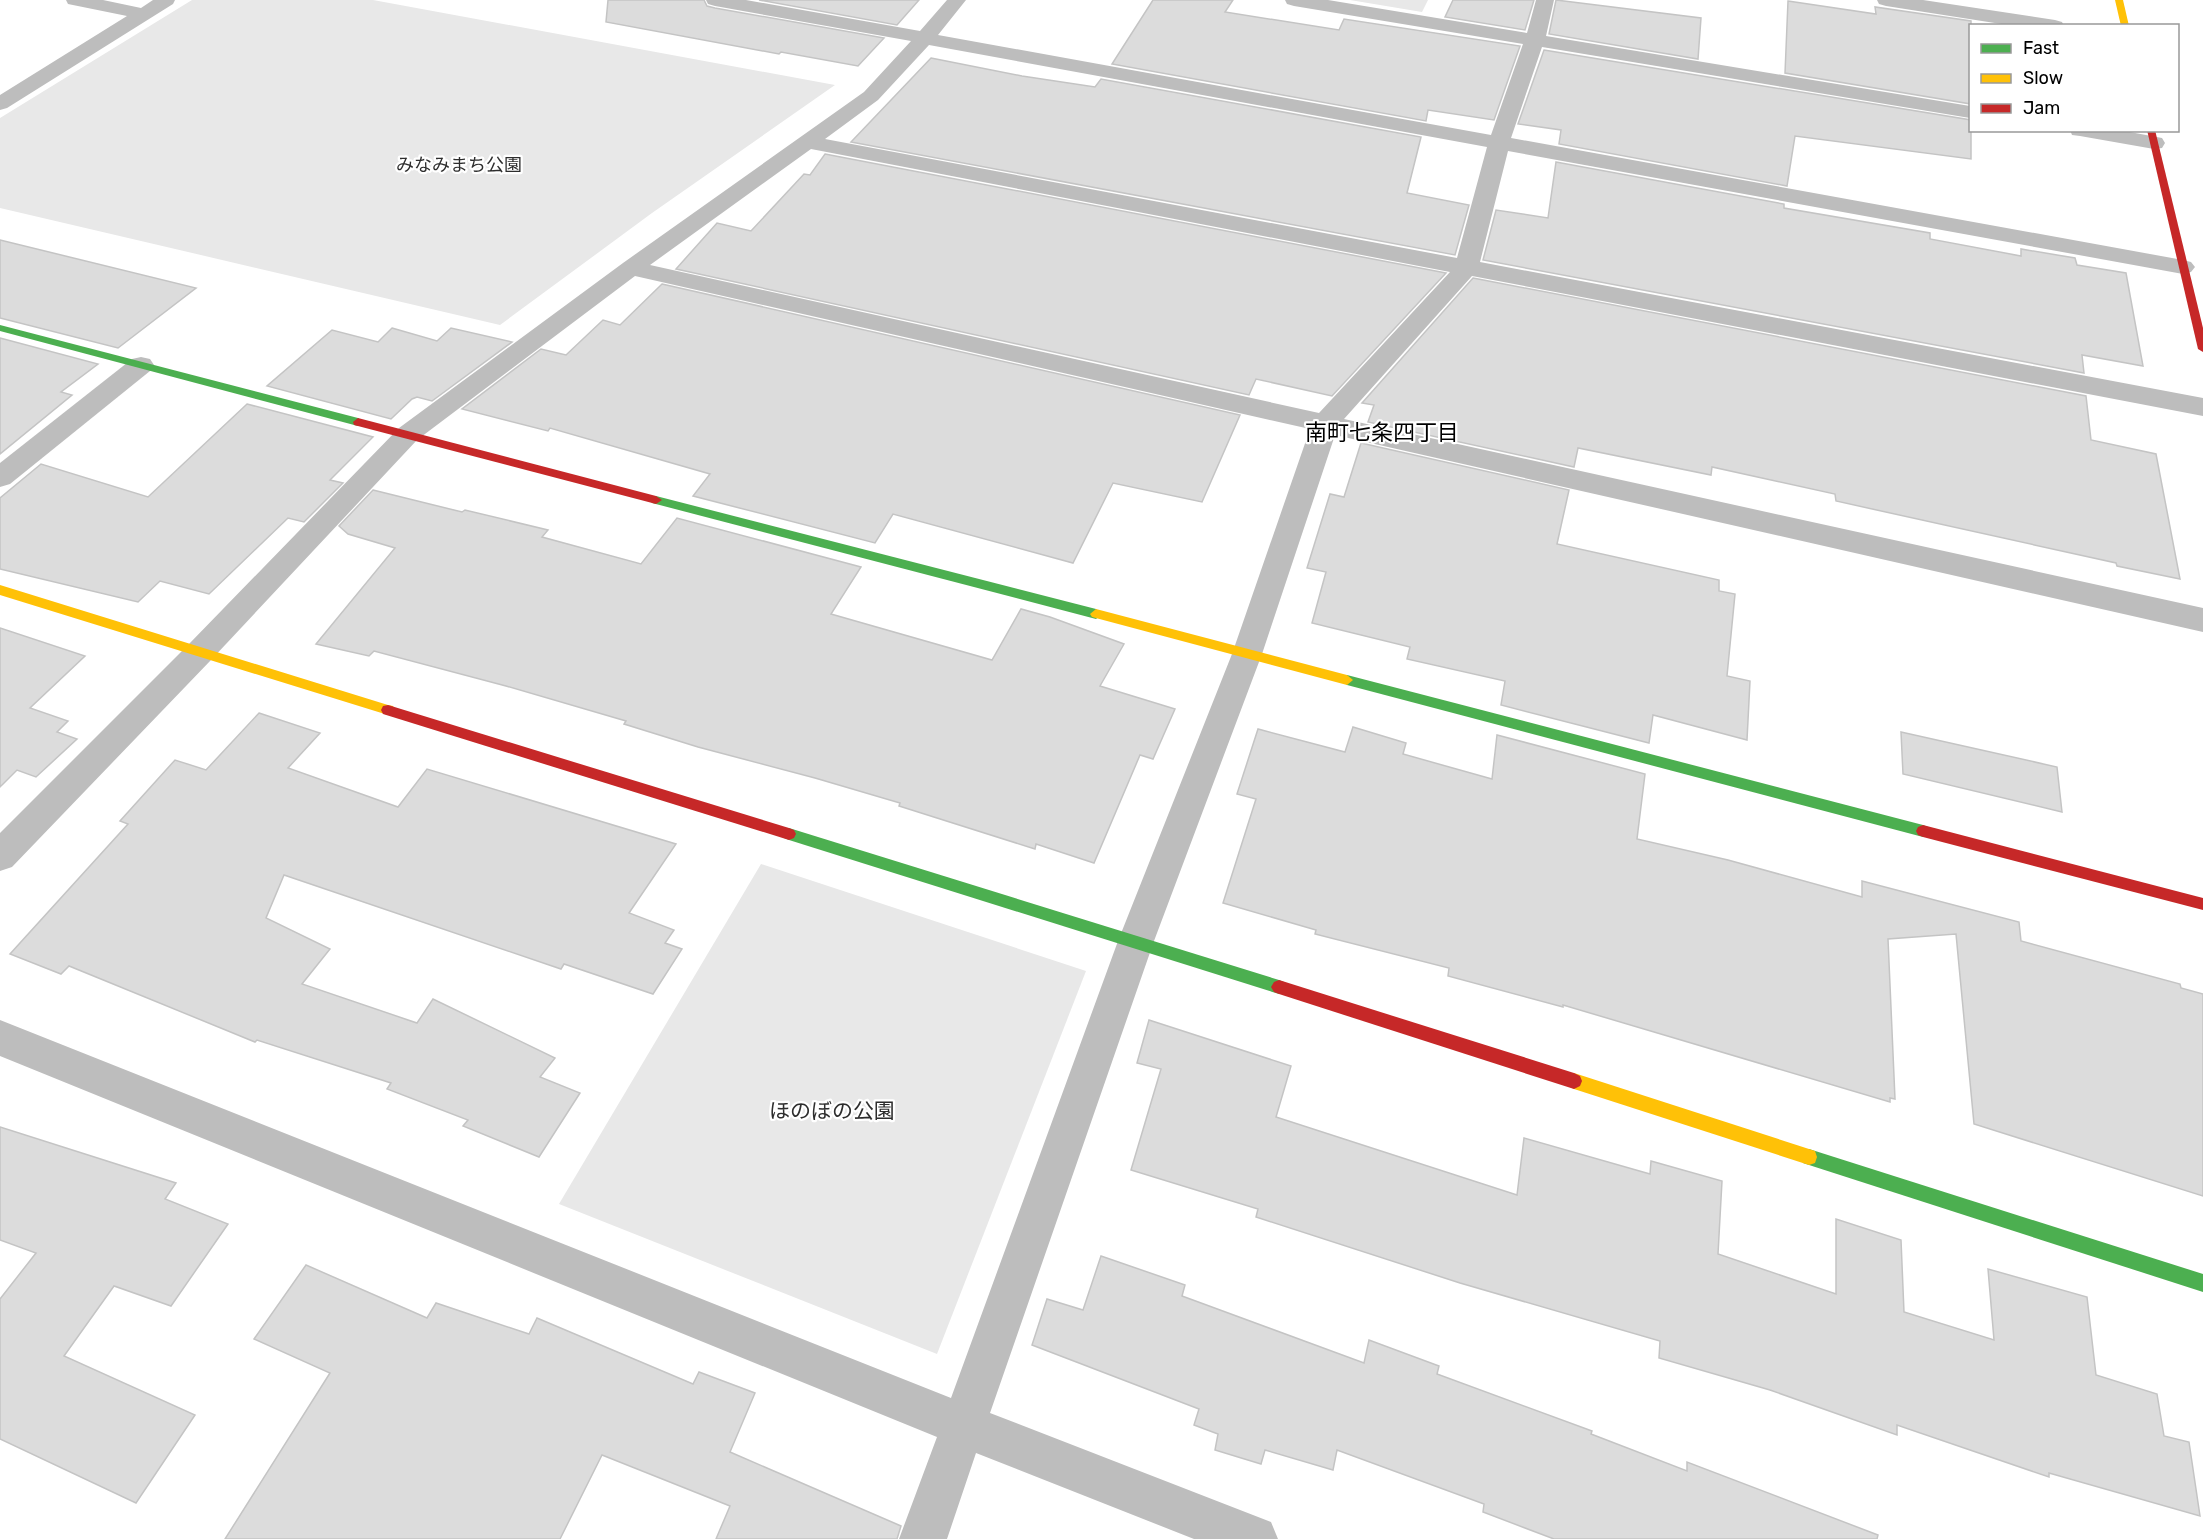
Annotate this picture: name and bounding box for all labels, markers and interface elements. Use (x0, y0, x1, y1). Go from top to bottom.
legend (1969, 24, 2179, 132)
text: Fast (2023, 37, 2059, 59)
text: Slow (2023, 67, 2063, 89)
text: Jam (2023, 97, 2060, 119)
park label: みなみまち公園 (396, 154, 522, 176)
district label: 南町七条四丁目 (1305, 419, 1459, 446)
park label: ほのぼの公園 (769, 1098, 895, 1123)

